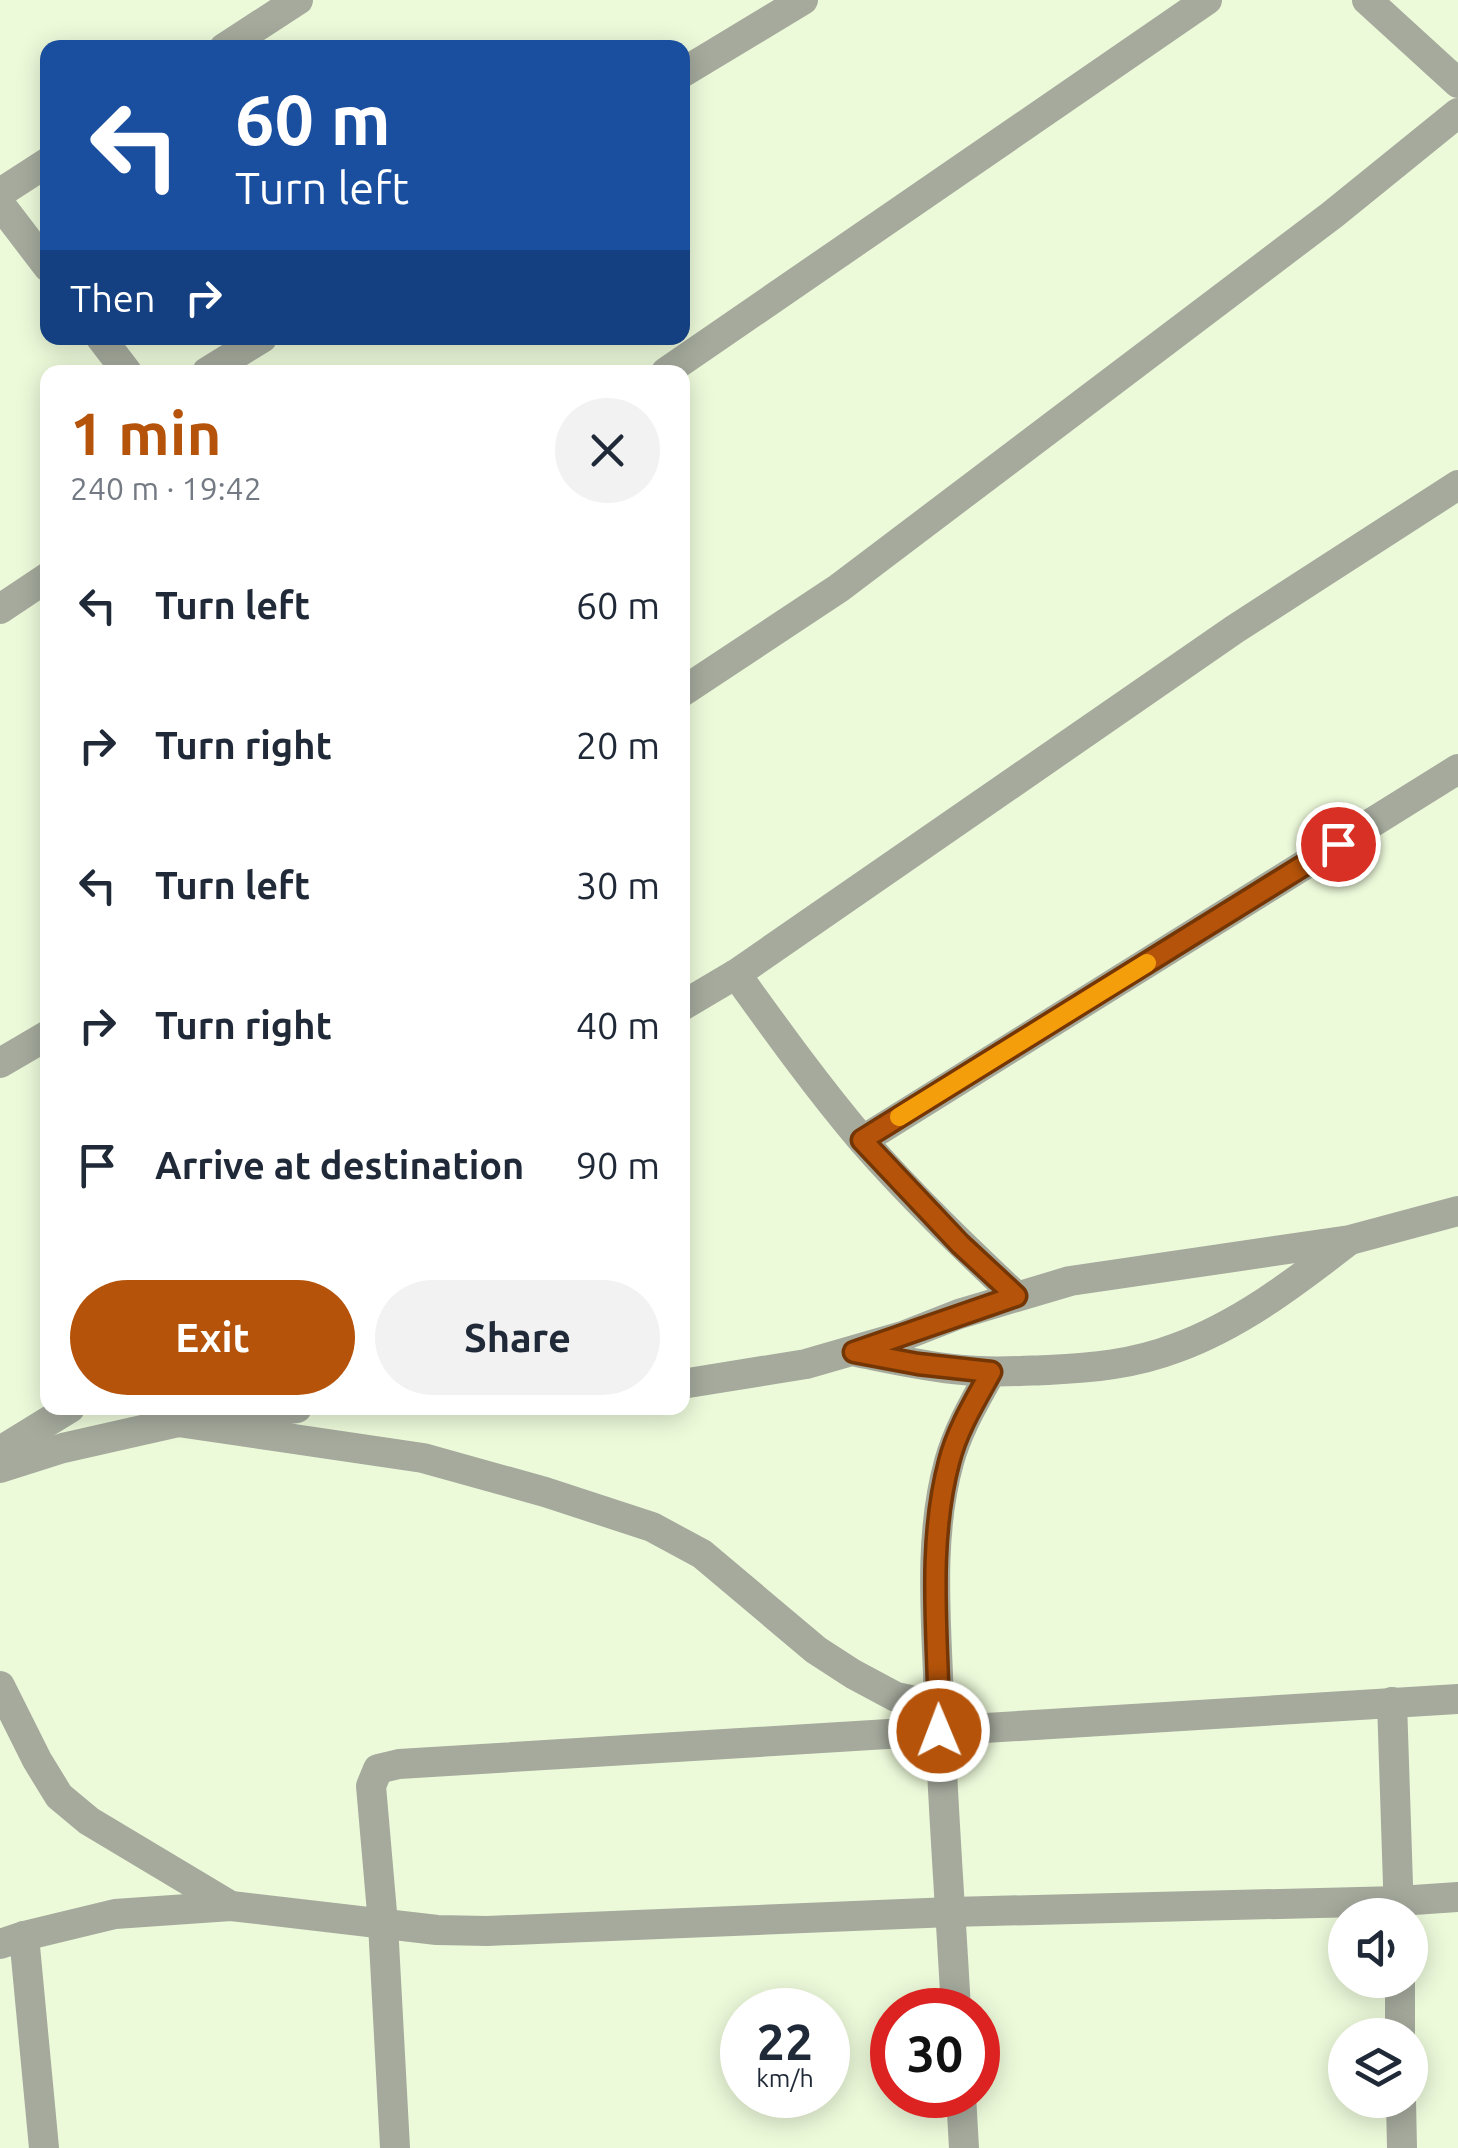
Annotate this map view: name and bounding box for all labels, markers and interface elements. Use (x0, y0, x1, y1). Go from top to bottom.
icon: left (70, 80, 200, 210)
text: 60 m (235, 80, 391, 158)
text: Turn left (235, 162, 409, 213)
icon: right (176, 270, 231, 325)
text: Then (70, 277, 156, 319)
button: close (555, 398, 660, 503)
text: 1 min (70, 399, 222, 466)
text: 240 m · 19:42 (70, 470, 262, 506)
icon: left (70, 578, 125, 633)
text: Turn left (155, 584, 310, 626)
text: 60 m (576, 584, 660, 626)
icon: right (70, 718, 125, 773)
text: Turn right (155, 724, 332, 766)
text: 20 m (576, 724, 660, 766)
pin (1296, 802, 1381, 887)
icon: arrive (1311, 817, 1366, 872)
icon: left (70, 858, 125, 913)
text: Turn left (155, 864, 310, 906)
text: 30 m (576, 864, 660, 906)
icon: right (70, 998, 125, 1053)
text: Turn right (155, 1004, 332, 1046)
text: 40 m (576, 1004, 660, 1046)
icon: arrive (70, 1138, 125, 1193)
text: Arrive at destination (155, 1144, 524, 1186)
text: 90 m (576, 1144, 660, 1186)
button: Exit (70, 1280, 355, 1395)
button: Share (375, 1280, 660, 1395)
position arrow (887, 1679, 991, 1783)
map controls (1328, 1898, 1428, 2118)
button: sound (1328, 1898, 1428, 1998)
speed limit sign: 30 (870, 1988, 1000, 2118)
text: 22 (757, 2013, 813, 2069)
button: layers (1328, 2018, 1428, 2118)
text: km/h (756, 2064, 814, 2092)

